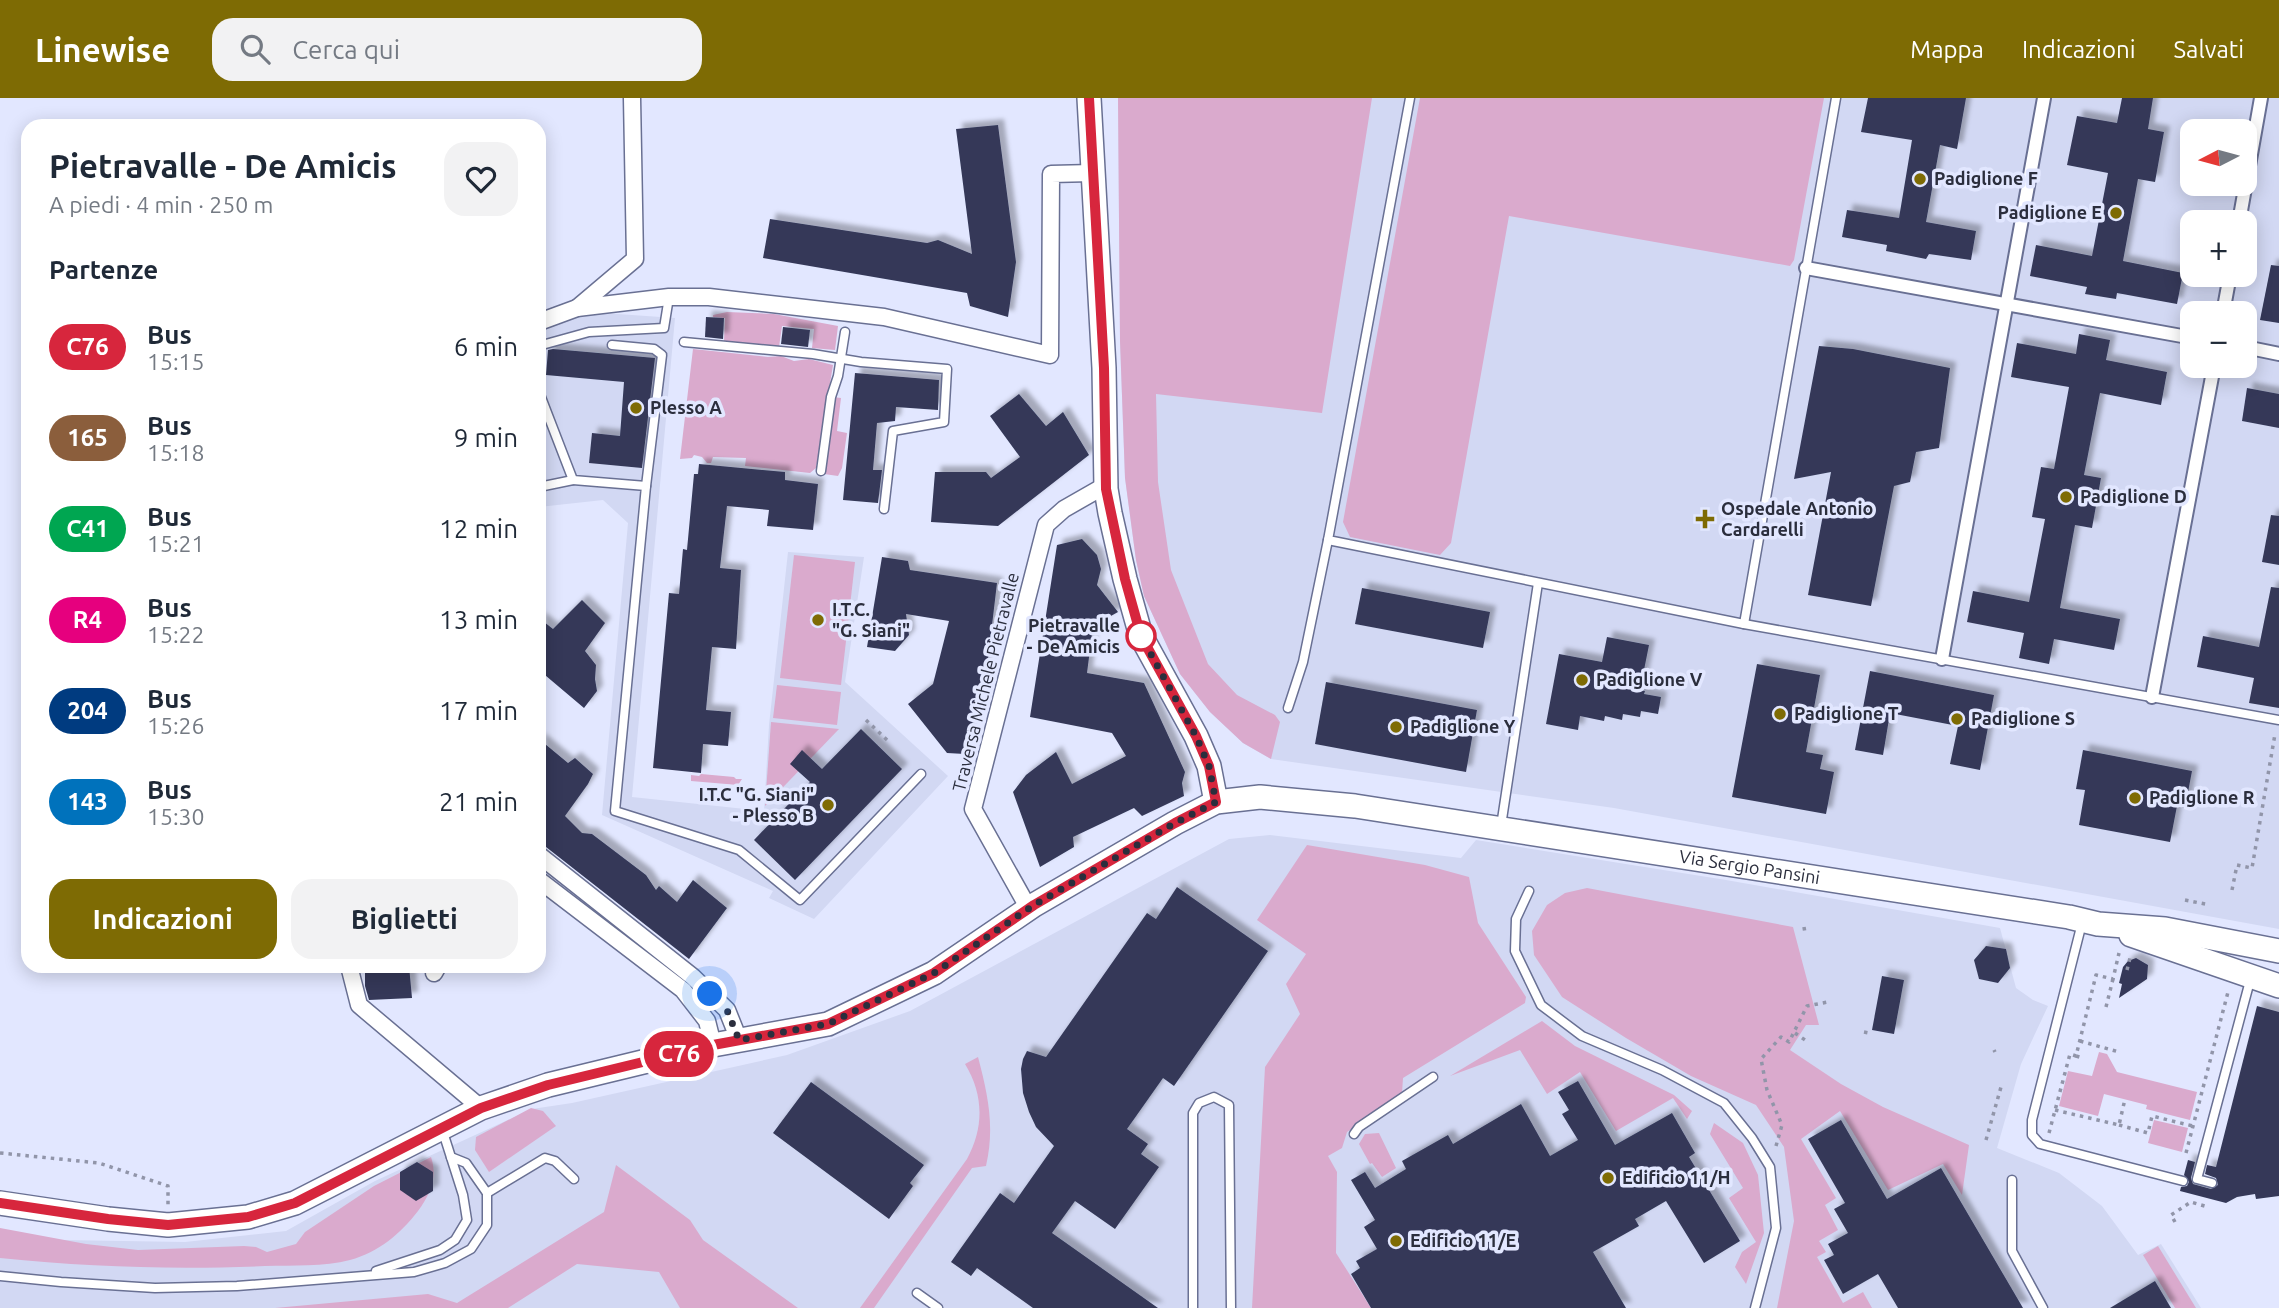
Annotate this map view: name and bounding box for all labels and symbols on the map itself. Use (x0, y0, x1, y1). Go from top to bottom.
north arrow (2180, 119, 2258, 196)
place label: Padiglione F (1934, 168, 2038, 188)
marker: Padiglione F (1912, 171, 1928, 187)
place label: Padiglione E (1998, 202, 2102, 222)
marker: Padiglione E (2108, 205, 2124, 221)
place label: Plesso A (650, 397, 722, 417)
marker: Plesso A (628, 400, 644, 416)
place label: Padiglione D (2080, 486, 2187, 506)
marker: Padiglione D (2058, 489, 2074, 505)
place label: Ospedale Antonio Cardarelli (1721, 498, 1873, 539)
marker: Ospedale Antonio Cardarelli (1695, 509, 1715, 529)
street label: Traversa Michele Pietravalle (948, 570, 1022, 793)
place label: I.T.C. "G. Siani" (832, 599, 910, 640)
marker: I.T.C. "G. Siani" (810, 612, 826, 628)
place label: Pietravalle - De Amicis (1027, 615, 1120, 656)
marker: Pietravalle - De Amicis (1126, 621, 1156, 651)
place label: Padiglione V (1596, 669, 1703, 689)
marker: Padiglione V (1574, 672, 1590, 688)
place label: Padiglione T (1794, 703, 1899, 723)
marker: Padiglione T (1772, 706, 1788, 722)
place label: Padiglione S (1971, 708, 2075, 728)
marker: Padiglione S (1949, 711, 1965, 727)
place label: Padiglione Y (1410, 716, 1516, 736)
marker: Padiglione Y (1388, 719, 1404, 735)
place label: I.T.C "G. Siani" - Plesso B (698, 784, 814, 825)
place label: Padiglione R (2149, 787, 2255, 807)
marker: Padiglione R (2127, 790, 2143, 806)
marker: I.T.C "G. Siani" - Plesso B (820, 797, 836, 813)
street label: Via Sergio Pansini (1678, 846, 1822, 887)
your location (692, 976, 727, 1011)
line badge: C76 (639, 1031, 719, 1077)
place label: Edificio 11/H (1622, 1167, 1731, 1187)
marker: Edificio 11/H (1600, 1170, 1616, 1186)
place label: Edificio 11/E (1410, 1230, 1516, 1250)
marker: Edificio 11/E (1388, 1233, 1404, 1249)

